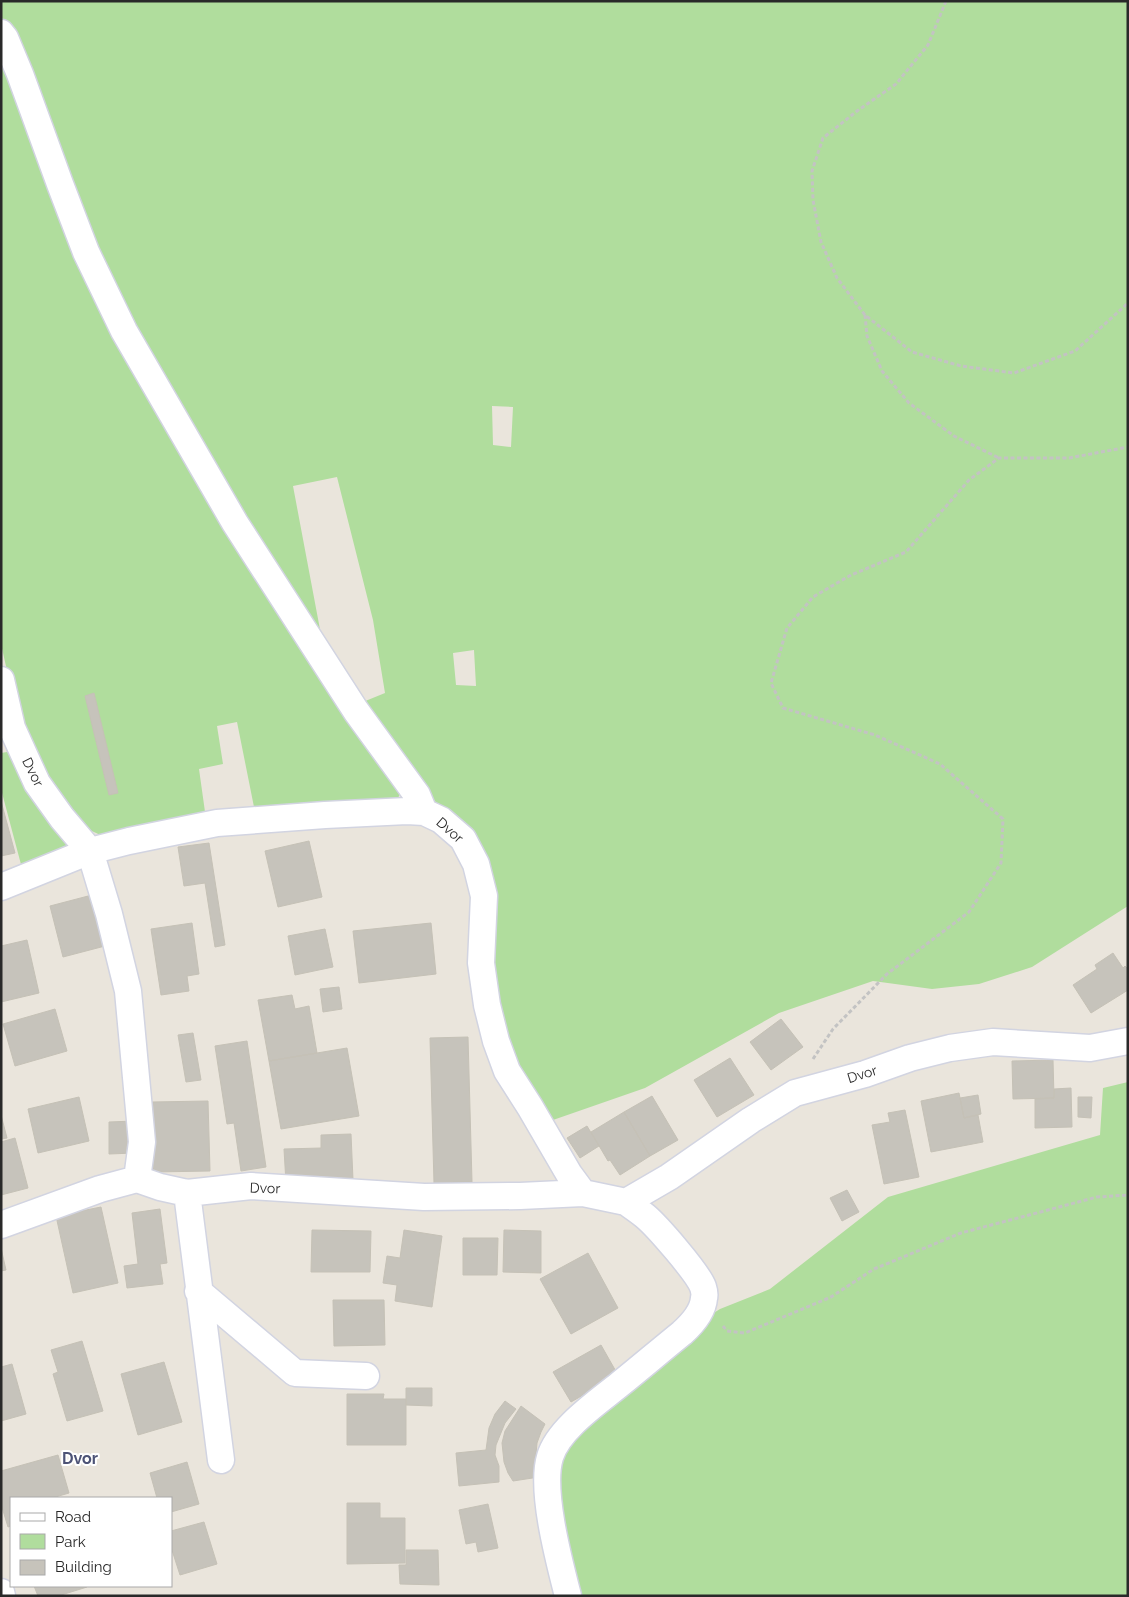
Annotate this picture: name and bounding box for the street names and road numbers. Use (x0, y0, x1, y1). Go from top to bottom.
street label: Dvor (19, 755, 47, 789)
street label: Dvor (433, 814, 467, 846)
street label: Dvor (845, 1062, 879, 1086)
street label: Dvor (249, 1179, 281, 1197)

